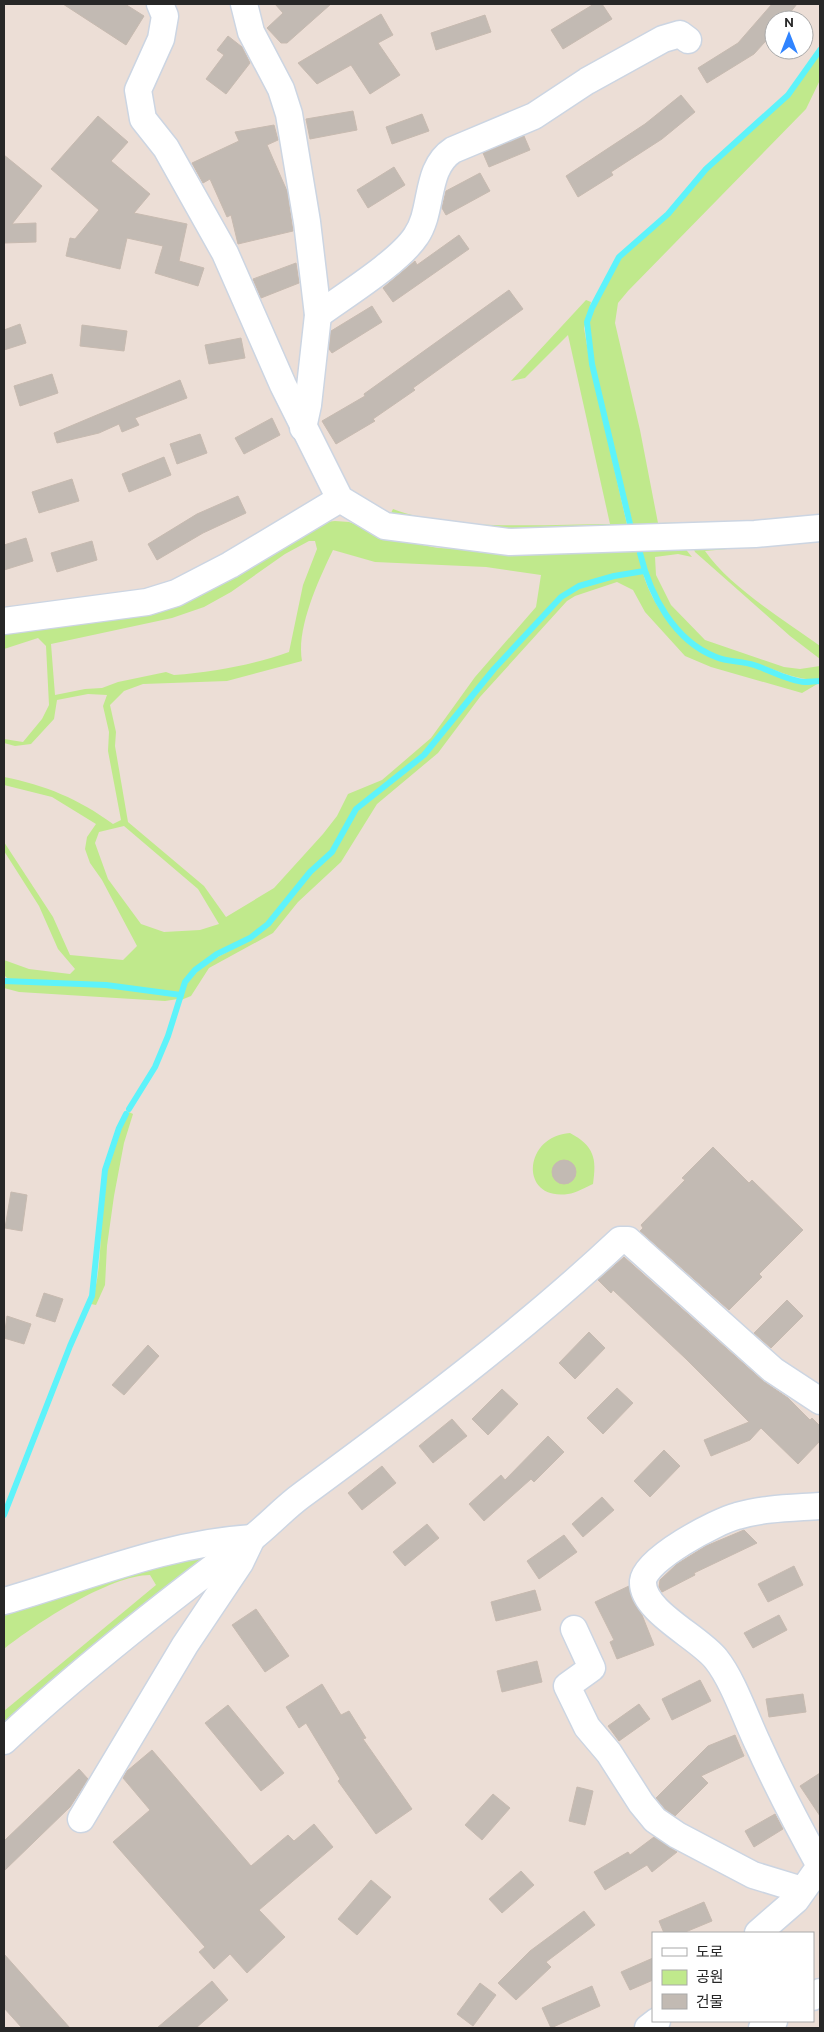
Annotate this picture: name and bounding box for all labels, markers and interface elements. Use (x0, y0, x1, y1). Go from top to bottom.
north arrow (764, 10, 814, 60)
text: N (784, 15, 794, 32)
legend (652, 1932, 814, 2022)
text: 도로 (696, 1944, 724, 1963)
text: 공원 (696, 1969, 724, 1988)
text: 건물 (696, 1994, 724, 2013)

